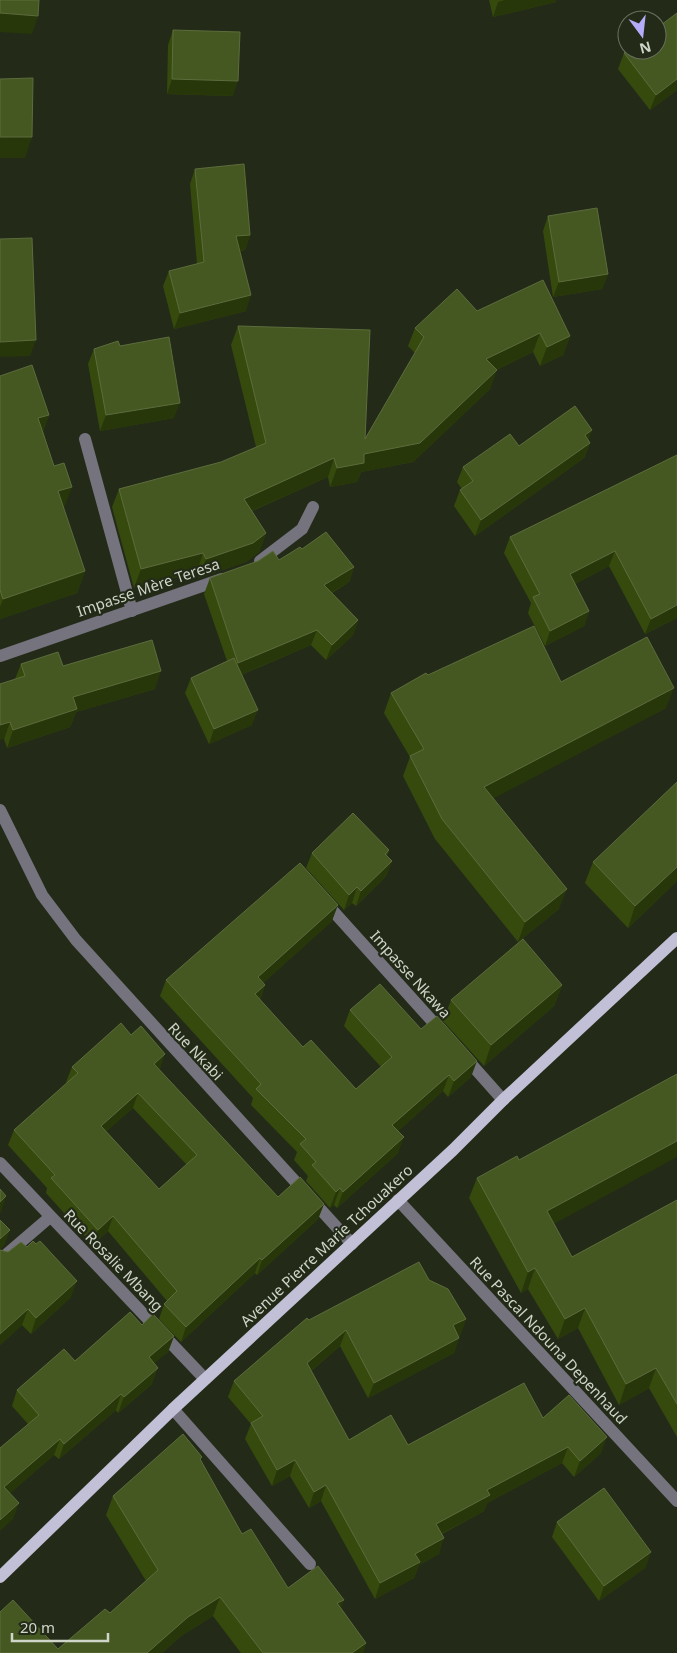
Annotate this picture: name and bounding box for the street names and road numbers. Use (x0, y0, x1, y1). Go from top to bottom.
street label: Impasse Mère Teresa (74, 553, 222, 621)
street label: Impasse Nkawa (366, 926, 456, 1022)
street label: Rue Nkabi (164, 1018, 228, 1084)
street label: Avenue Pierre Marie Tchouakero (236, 1160, 416, 1330)
street label: Rue Rosalie Mbang (60, 1205, 168, 1315)
street label: Rue Pascal Ndouna Depenhaud (466, 1252, 632, 1428)

